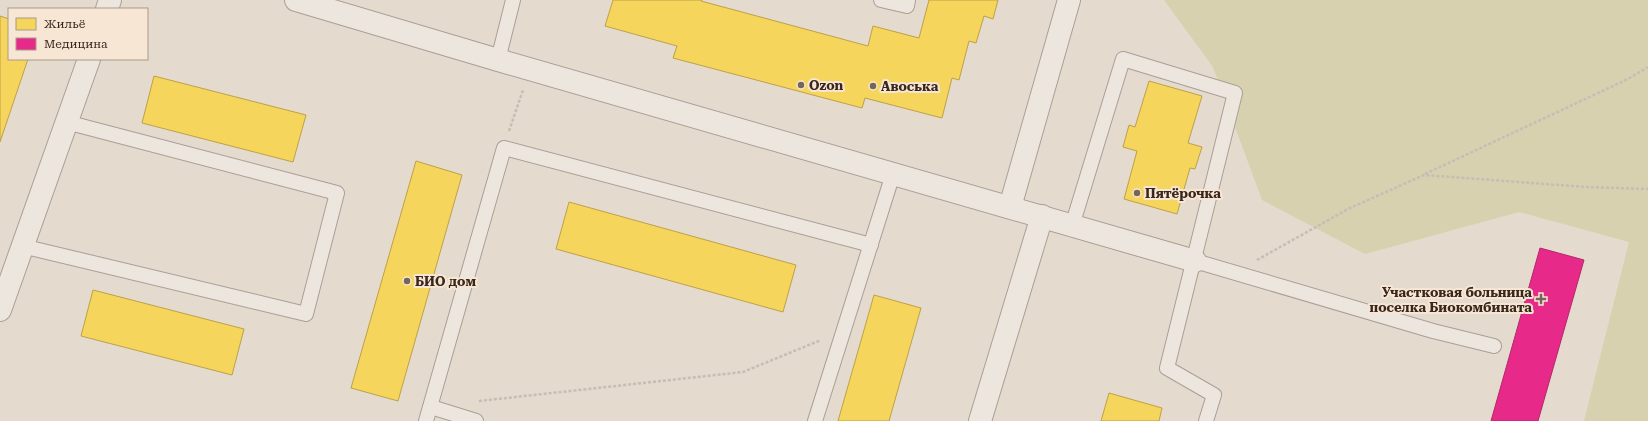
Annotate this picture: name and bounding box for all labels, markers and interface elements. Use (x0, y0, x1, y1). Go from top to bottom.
legend (8, 8, 148, 60)
text: Жильё (44, 17, 86, 31)
text: Медицина (44, 37, 108, 51)
place label: Ozon (809, 78, 844, 93)
place label: Авоська (881, 79, 939, 94)
marker: Ozon (796, 80, 806, 90)
marker: Авоська (868, 81, 878, 91)
place label: Пятёрочка (1145, 186, 1221, 201)
marker: Пятёрочка (1132, 188, 1142, 198)
place label: БИО дом (415, 274, 476, 289)
marker: БИО дом (402, 276, 412, 286)
place label: Участковая больница поселка Биокомбината (1370, 285, 1532, 315)
marker: Участковая больница поселка Биокомбината (1535, 293, 1547, 305)

